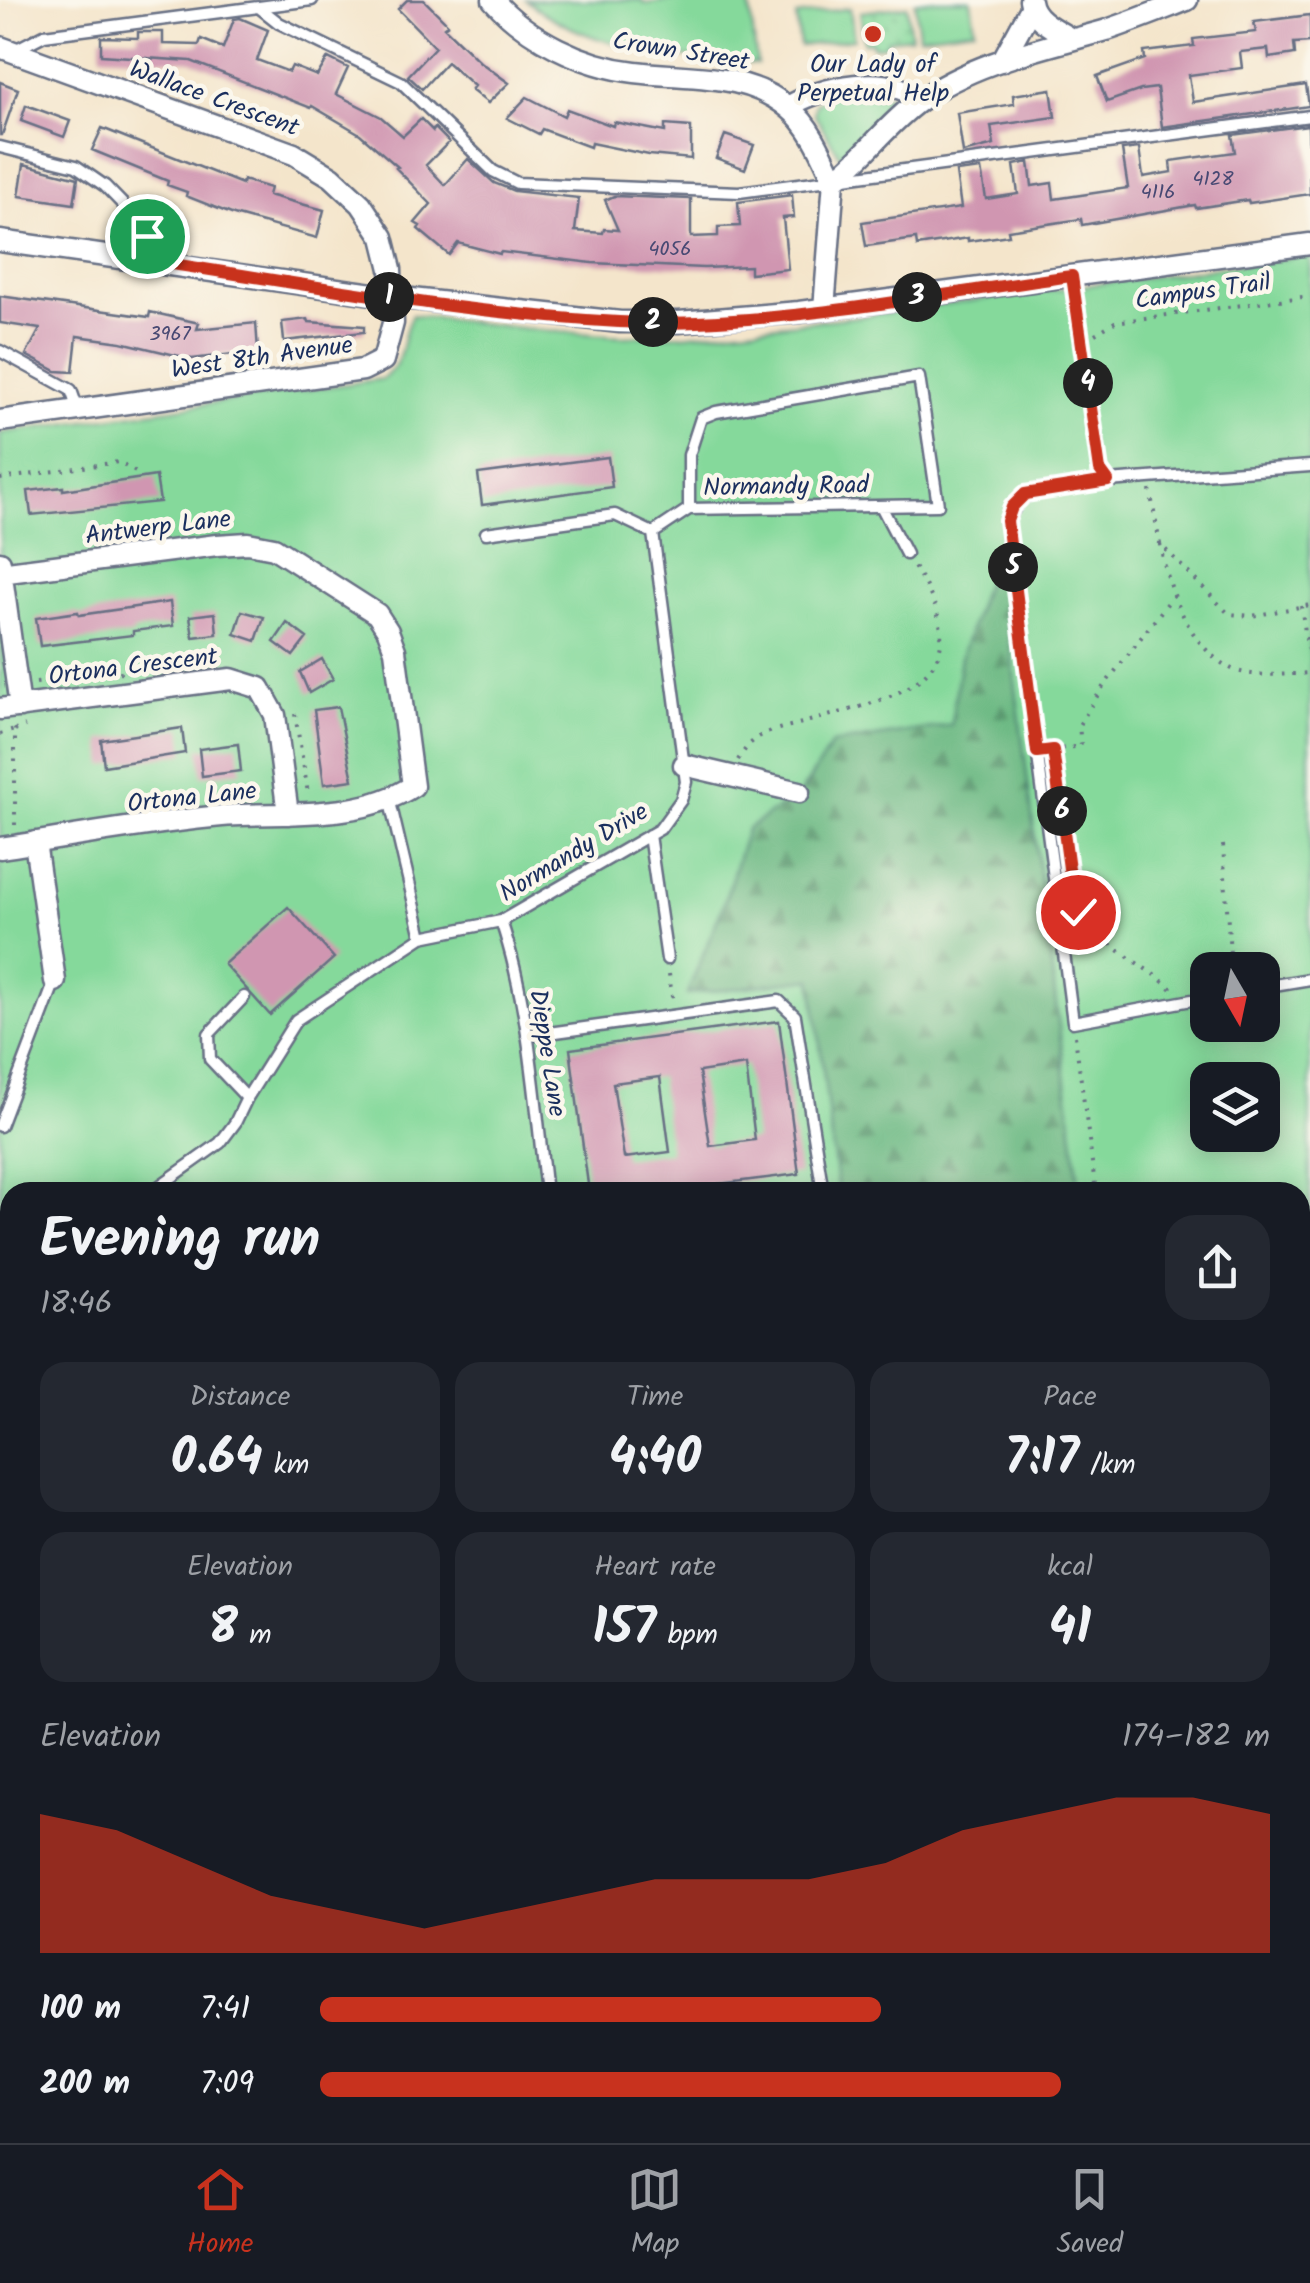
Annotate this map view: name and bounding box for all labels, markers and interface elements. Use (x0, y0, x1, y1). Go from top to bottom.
street label: Crown Street (610, 21, 753, 83)
marker: Our Lady of Perpetual Help (862, 23, 884, 45)
place label: Our Lady of Perpetual Help (797, 45, 949, 114)
street label: Wallace Crescent (123, 50, 305, 148)
house number: 4128 (1193, 164, 1234, 196)
house number: 4116 (1141, 177, 1175, 209)
pin (105, 194, 190, 279)
icon: arrive (120, 209, 175, 264)
house number: 4056 (649, 234, 691, 266)
street label: Campus Trail (1133, 263, 1273, 321)
pin: 1 (364, 272, 414, 322)
pin: 3 (892, 272, 942, 322)
text: 1 (385, 274, 393, 319)
text: 3 (909, 274, 925, 319)
pin: 2 (628, 297, 678, 347)
text: 2 (645, 299, 661, 344)
house number: 3967 (149, 319, 192, 351)
street label: West 8th Avenue (169, 325, 355, 391)
pin: 4 (1063, 358, 1113, 408)
text: 4 (1080, 360, 1096, 405)
street label: Normandy Road (703, 466, 871, 508)
street label: Antwerp Lane (83, 499, 233, 557)
pin: 5 (988, 542, 1038, 592)
text: 5 (1006, 544, 1020, 589)
street label: Ortona Crescent (46, 637, 220, 697)
street label: Ortona Lane (125, 771, 259, 825)
pin: 6 (1037, 786, 1087, 836)
text: 6 (1054, 788, 1070, 833)
street label: Normandy Drive (492, 793, 656, 913)
pin (1036, 870, 1121, 955)
icon: check (1051, 885, 1106, 940)
north arrow (1190, 952, 1280, 1042)
map controls (1190, 952, 1280, 1152)
street label: Dieppe Lane (517, 986, 577, 1120)
button: layers (1190, 1062, 1280, 1152)
text: Evening run (40, 1198, 320, 1285)
button: share (1165, 1215, 1270, 1320)
text: 18:46 (40, 1279, 113, 1330)
text: Distance (190, 1375, 290, 1420)
text: Time (627, 1375, 683, 1420)
text: Pace (1043, 1375, 1097, 1420)
text: 0.64 (171, 1420, 263, 1500)
text: 4:40 (609, 1420, 701, 1500)
text: 7:17 (1004, 1420, 1079, 1500)
text: km (263, 1443, 309, 1488)
text: /km (1079, 1443, 1136, 1488)
text: Elevation (187, 1545, 293, 1590)
text: Heart rate (594, 1545, 716, 1590)
text: kcal (1047, 1545, 1093, 1590)
text: 8 (208, 1590, 238, 1670)
text: 157 (592, 1590, 656, 1670)
text: 41 (1049, 1590, 1091, 1670)
text: m (238, 1613, 272, 1658)
text: bpm (656, 1613, 718, 1658)
text: Elevation (40, 1712, 161, 1763)
text: 174–182 m (1122, 1712, 1270, 1763)
text: 100 m (40, 1984, 121, 2035)
text: 7:41 (200, 1984, 250, 2035)
text: 200 m (40, 2059, 130, 2110)
text: 7:09 (200, 2059, 254, 2110)
tab: Home (187, 2162, 253, 2267)
tab: Map (627, 2162, 682, 2267)
tab: Saved (1057, 2162, 1123, 2267)

